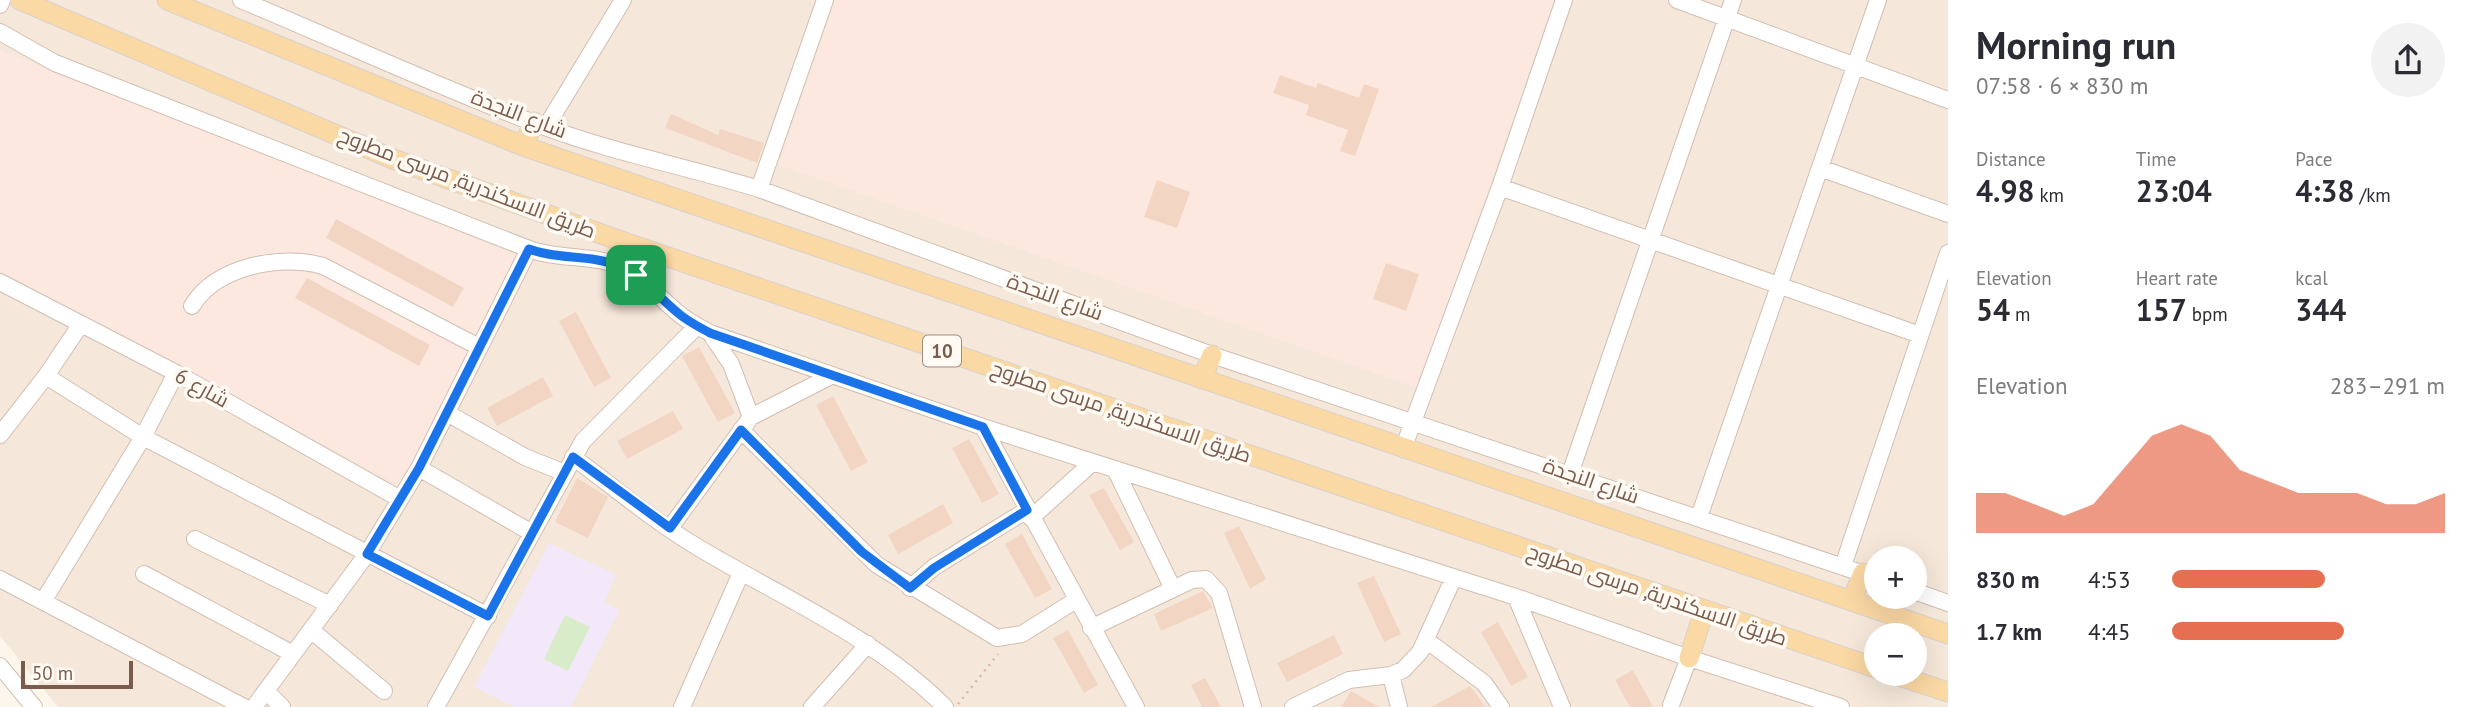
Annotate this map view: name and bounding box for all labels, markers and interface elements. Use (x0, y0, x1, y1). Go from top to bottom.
text: Morning run (1976, 20, 2176, 69)
button: share (2371, 23, 2445, 97)
text: 07:58 · 6 × 830 m (1976, 71, 2148, 100)
street label: شارع النجدة (467, 83, 571, 145)
street label: طريق الاسكندرية, مرسى مطروح (334, 121, 600, 245)
text: Distance (1976, 147, 2046, 171)
text: Time (2136, 147, 2176, 171)
text: Pace (2295, 147, 2333, 171)
text: 4.98 (1976, 171, 2034, 210)
text: 23:04 (2136, 171, 2212, 210)
text: 4:38 (2295, 171, 2354, 210)
text: km (2034, 183, 2064, 207)
text: /km (2354, 183, 2391, 207)
pin (606, 245, 666, 305)
icon: arrive (617, 256, 655, 294)
text: Elevation (1976, 266, 2052, 290)
text: Heart rate (2136, 266, 2218, 290)
text: kcal (2295, 266, 2328, 290)
street label: شارع النجدة (1003, 267, 1107, 327)
text: 54 (1976, 290, 2010, 329)
text: 157 (2136, 290, 2187, 329)
text: 344 (2295, 290, 2346, 329)
text: m (2010, 302, 2031, 326)
text: bpm (2187, 302, 2228, 326)
road number: 10 (923, 336, 961, 366)
street label: طريق الاسكندرية, مرسى مطروح (987, 354, 1255, 470)
street label: شارع 6 (170, 362, 234, 414)
text: Elevation (1976, 371, 2068, 400)
text: 283–291 m (2330, 371, 2445, 400)
street label: شارع النجدة (1539, 451, 1643, 511)
street label: طريق الاسكندرية, مرسى مطروح (1523, 537, 1791, 653)
map controls (1864, 546, 1927, 686)
button: + (1864, 546, 1927, 609)
text: 830 m (1976, 565, 2039, 594)
text: 4:53 (2088, 565, 2131, 594)
text: 1.7 km (1976, 617, 2042, 646)
text: 4:45 (2088, 617, 2131, 646)
button: − (1864, 623, 1927, 686)
scale bar (21, 658, 133, 690)
text: 50 m (32, 661, 73, 685)

